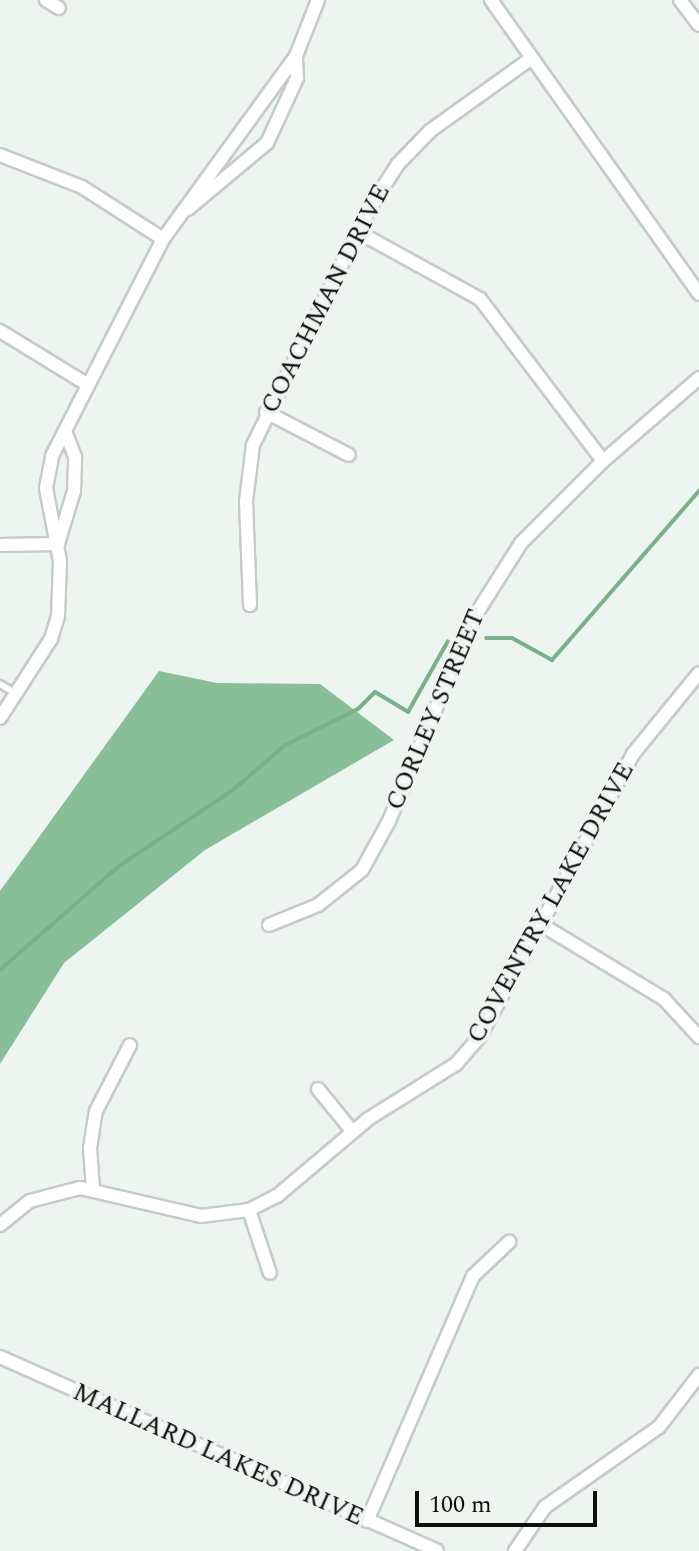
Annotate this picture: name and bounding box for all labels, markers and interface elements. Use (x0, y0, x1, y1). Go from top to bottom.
street label: COACHMAN DRIVE (255, 179, 397, 419)
street label: CORLEY STREET (380, 605, 492, 815)
street label: COVENTRY LAKE DRIVE (461, 757, 641, 1049)
street label: MALLARD LAKES DRIVE (68, 1377, 368, 1533)
scale bar (419, 1475, 601, 1525)
text: 100 m (429, 1487, 492, 1523)

